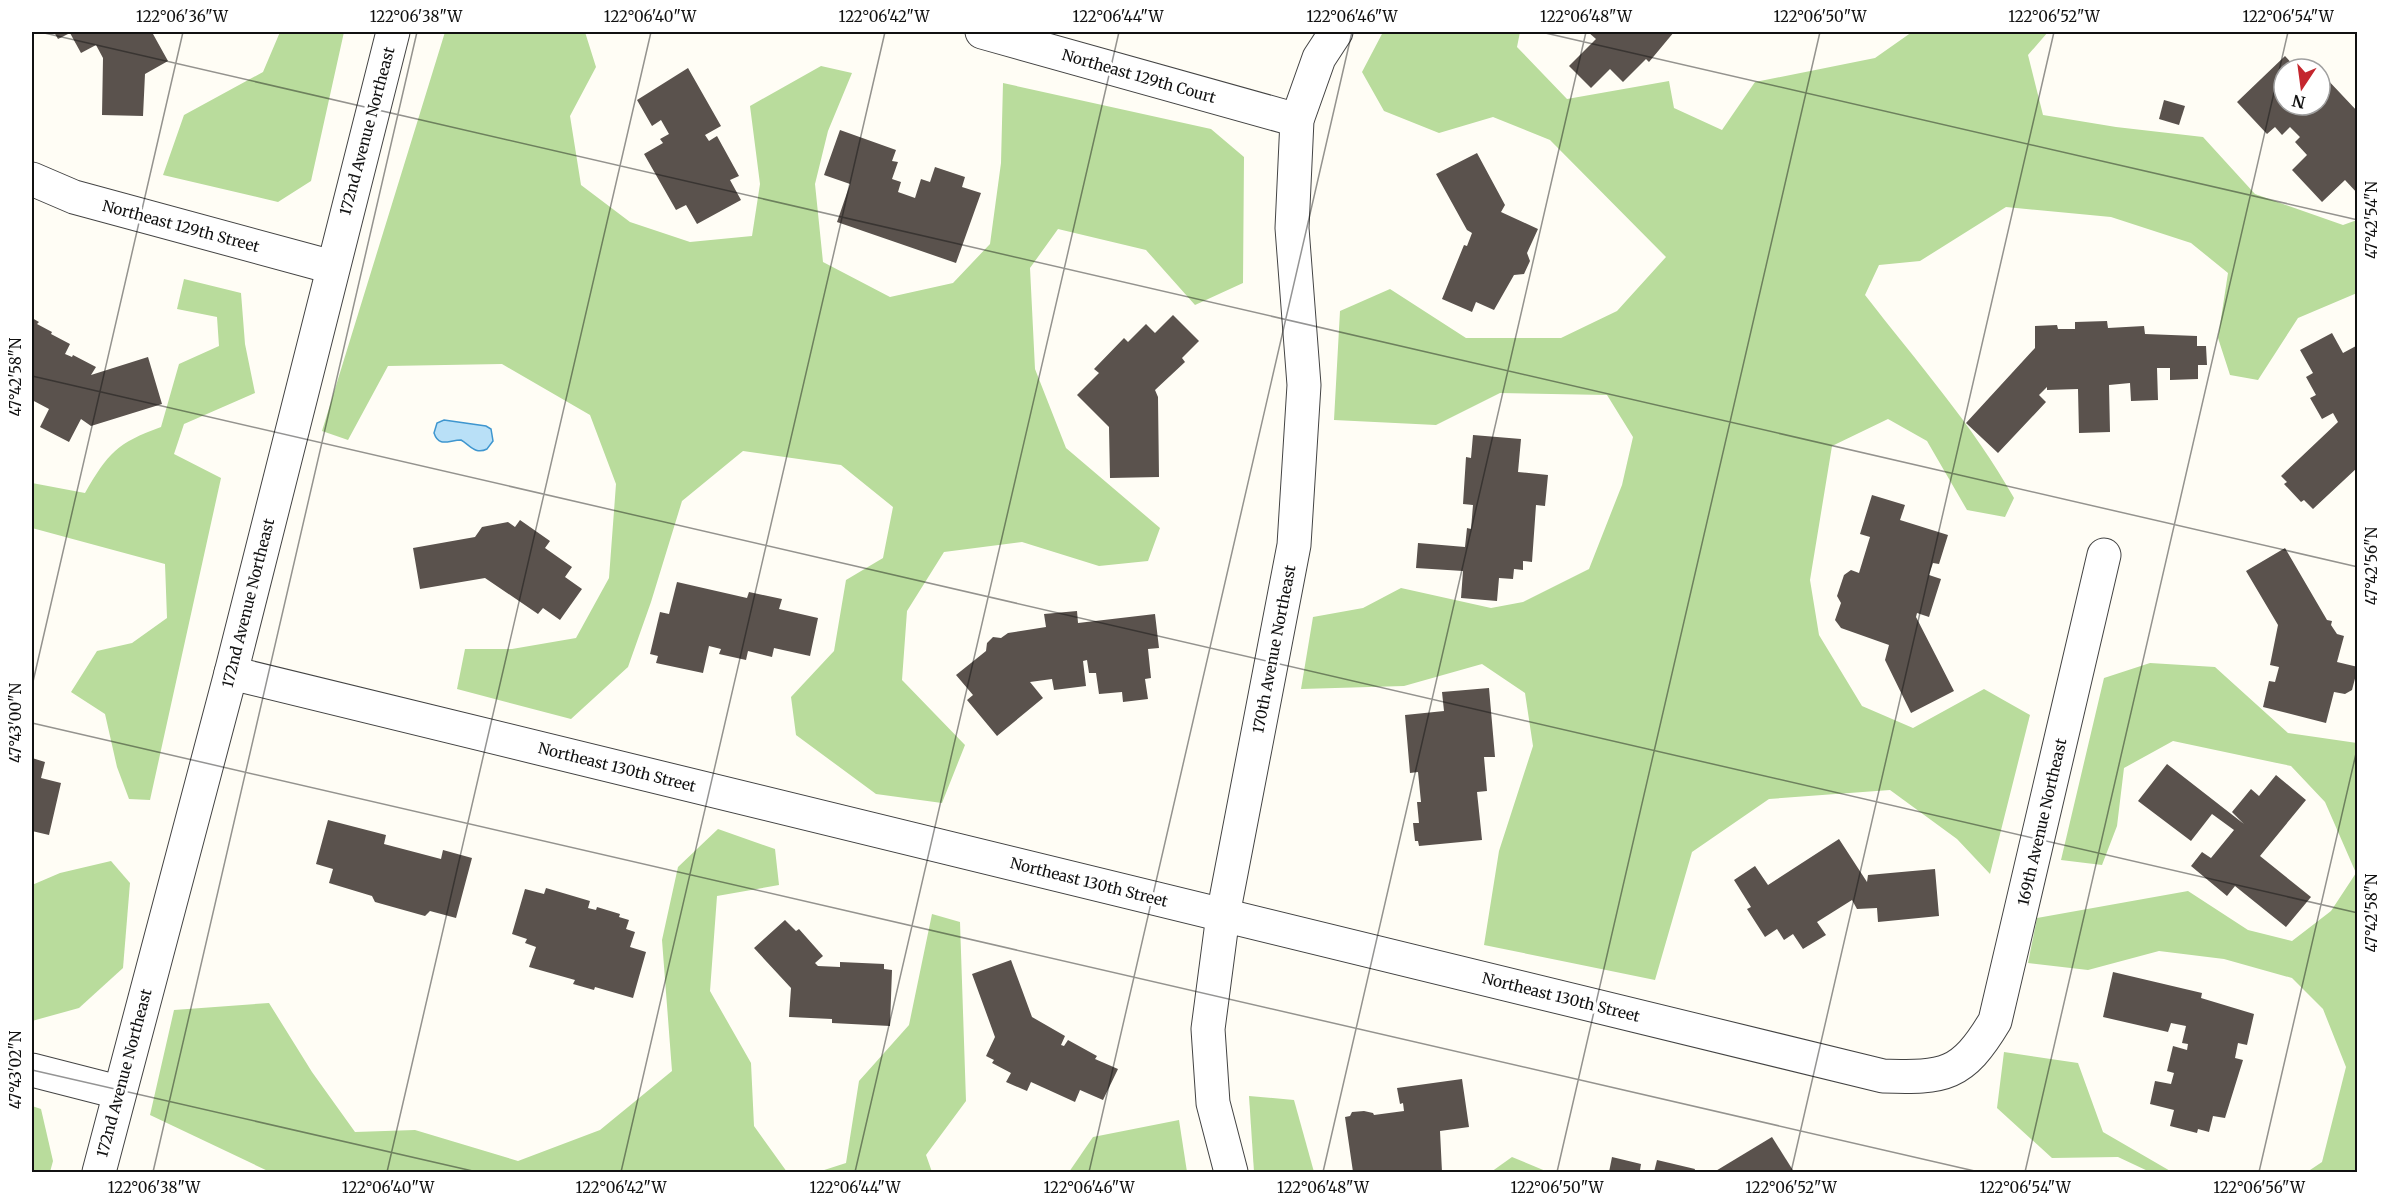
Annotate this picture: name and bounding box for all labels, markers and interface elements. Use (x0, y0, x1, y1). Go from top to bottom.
text: 122°06'36"W (136, 7, 229, 26)
text: 122°06'38"W (370, 7, 463, 26)
text: 122°06'40"W (604, 7, 697, 26)
text: 122°06'42"W (839, 7, 930, 26)
text: 122°06'44"W (1073, 7, 1164, 26)
text: 122°06'46"W (1306, 7, 1399, 26)
text: 122°06'48"W (1540, 7, 1633, 26)
text: 122°06'50"W (1773, 7, 1868, 26)
text: 122°06'52"W (2008, 7, 2101, 26)
text: 122°06'54"W (2242, 7, 2335, 26)
street label: 172nd Avenue Northeast (335, 45, 399, 217)
street label: Northeast 129th Court (1060, 45, 1218, 107)
north arrow (2272, 57, 2332, 117)
text: N (2290, 90, 2307, 113)
text: 47°42'54"N (2362, 181, 2381, 259)
street label: Northeast 129th Street (100, 196, 262, 256)
text: 47°42'58"N (6, 337, 25, 416)
street label: 172nd Avenue Northeast (218, 516, 278, 689)
text: 47°42'56"N (2362, 526, 2381, 605)
street label: 170th Avenue Northeast (1248, 563, 1300, 735)
text: 47°43'00"N (6, 683, 25, 763)
street label: 169th Avenue Northeast (2013, 736, 2071, 907)
street label: Northeast 130th Street (536, 738, 698, 796)
street label: Northeast 130th Street (1008, 853, 1170, 911)
text: 47°42'58"N (2362, 873, 2381, 952)
street label: Northeast 130th Street (1480, 968, 1642, 1026)
street label: 172nd Avenue Northeast (92, 987, 156, 1159)
text: 47°43'02"N (6, 1030, 25, 1109)
text: 122°06'38"W (108, 1178, 201, 1197)
text: 122°06'40"W (342, 1178, 435, 1197)
text: 122°06'42"W (576, 1178, 667, 1197)
text: 122°06'44"W (810, 1178, 901, 1197)
text: 122°06'46"W (1043, 1178, 1136, 1197)
text: 122°06'48"W (1277, 1178, 1370, 1197)
text: 122°06'50"W (1510, 1178, 1605, 1197)
text: 122°06'52"W (1745, 1178, 1838, 1197)
text: 122°06'54"W (1979, 1178, 2072, 1197)
text: 122°06'56"W (2213, 1178, 2306, 1197)

